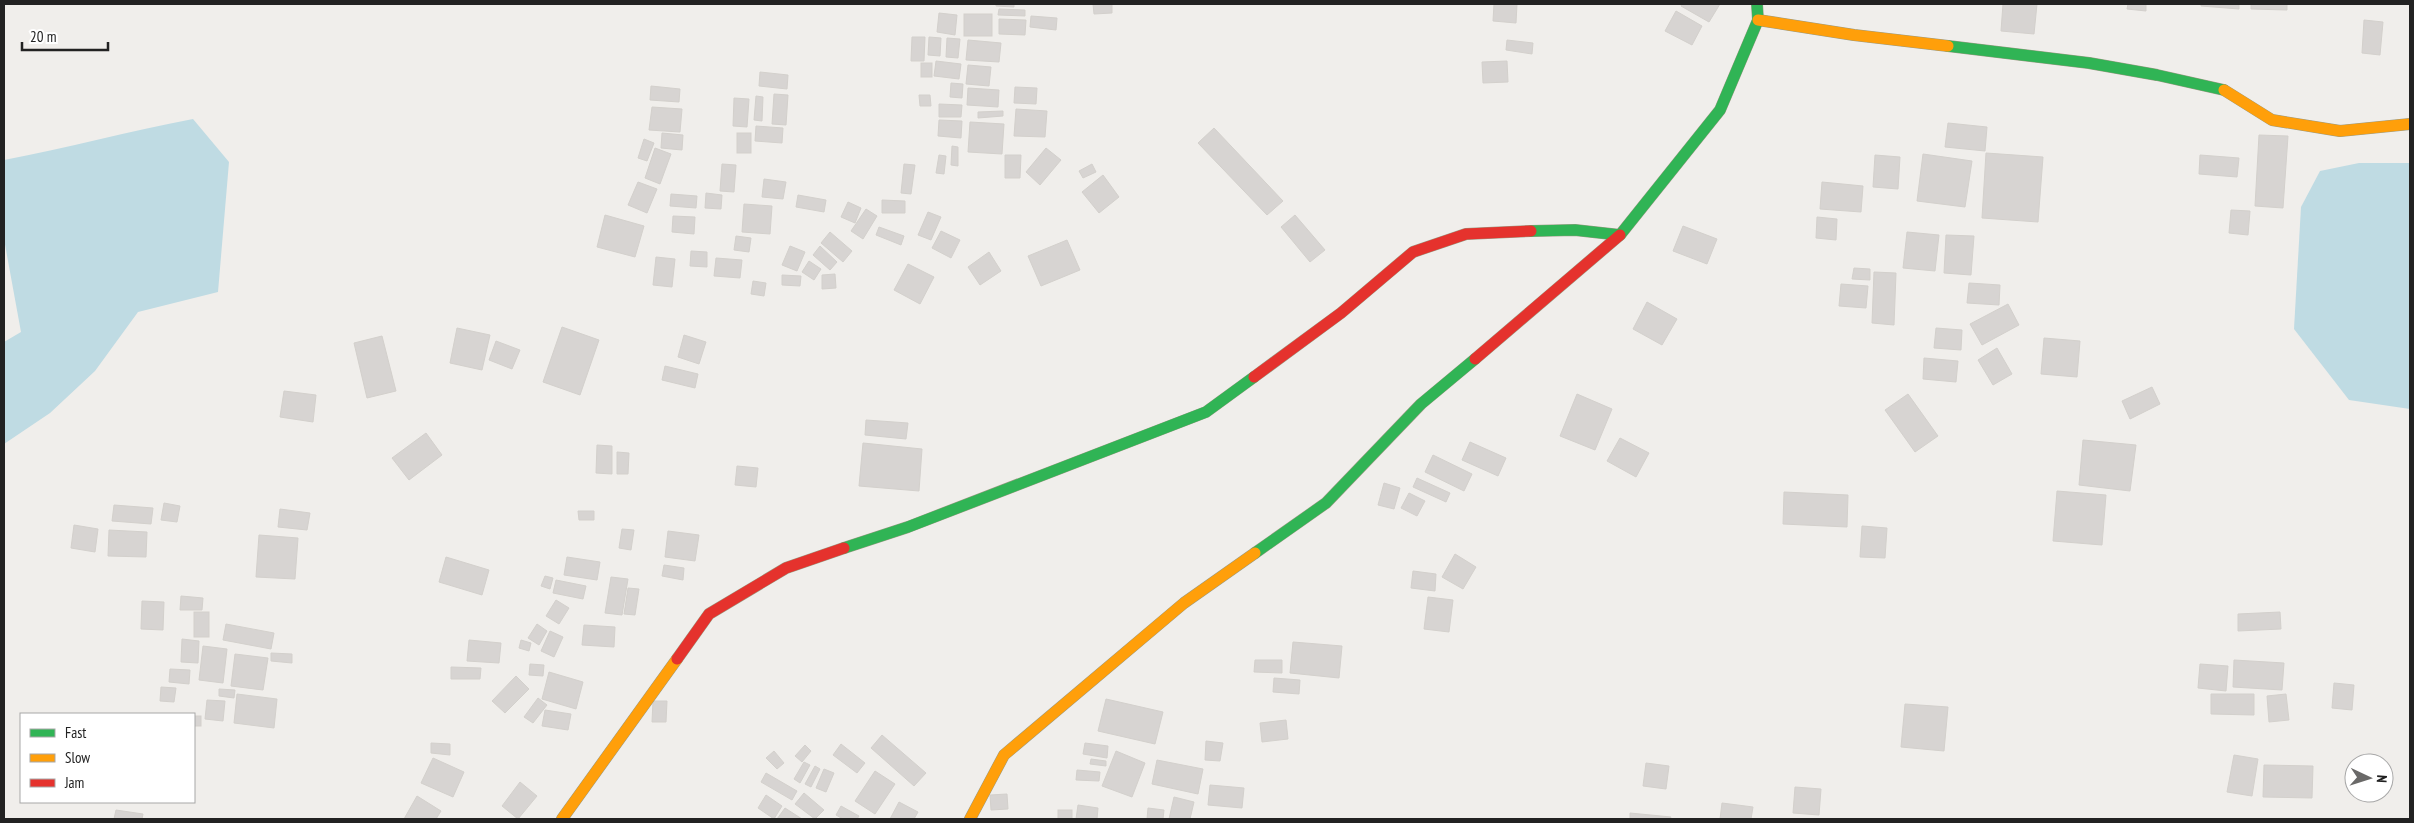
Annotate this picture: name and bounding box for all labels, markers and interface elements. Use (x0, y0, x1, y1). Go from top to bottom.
scale bar (22, 20, 109, 52)
text: 20 m (30, 27, 56, 46)
legend (20, 713, 195, 803)
text: Fast (65, 723, 86, 742)
text: Slow (65, 748, 90, 767)
north arrow (2344, 753, 2394, 803)
text: Jam (64, 773, 84, 792)
text: N (2373, 775, 2391, 783)

